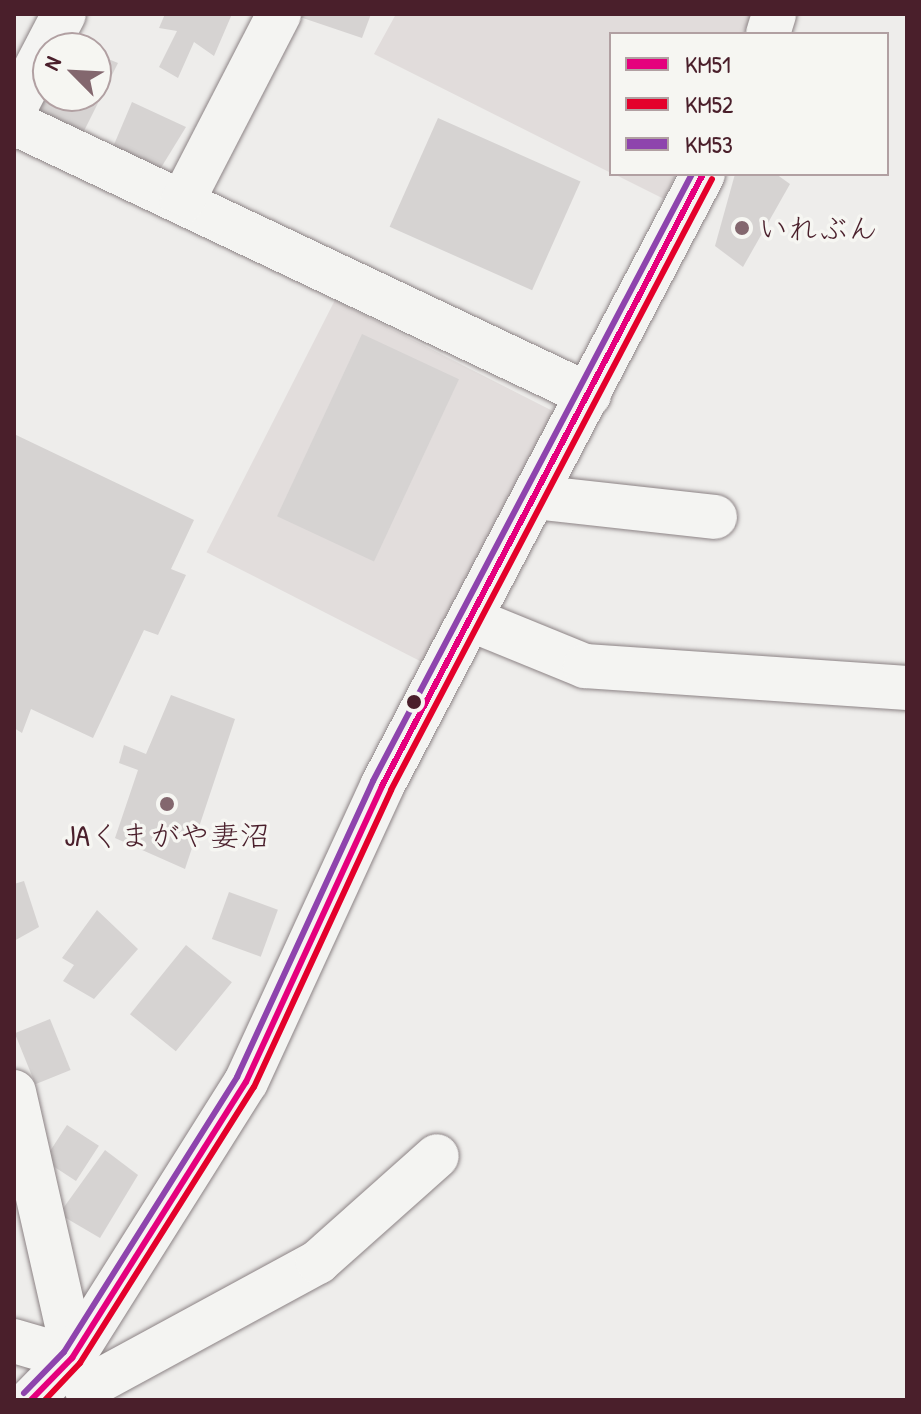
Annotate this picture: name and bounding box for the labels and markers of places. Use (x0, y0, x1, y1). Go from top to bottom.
place label: いれぶん (758, 210, 878, 246)
marker: いれぶん (733, 219, 751, 237)
unlabelled marker (406, 694, 422, 710)
marker: JAくまがや妻沼 (158, 795, 176, 813)
place label: JAくまがや妻沼 (64, 817, 270, 853)

